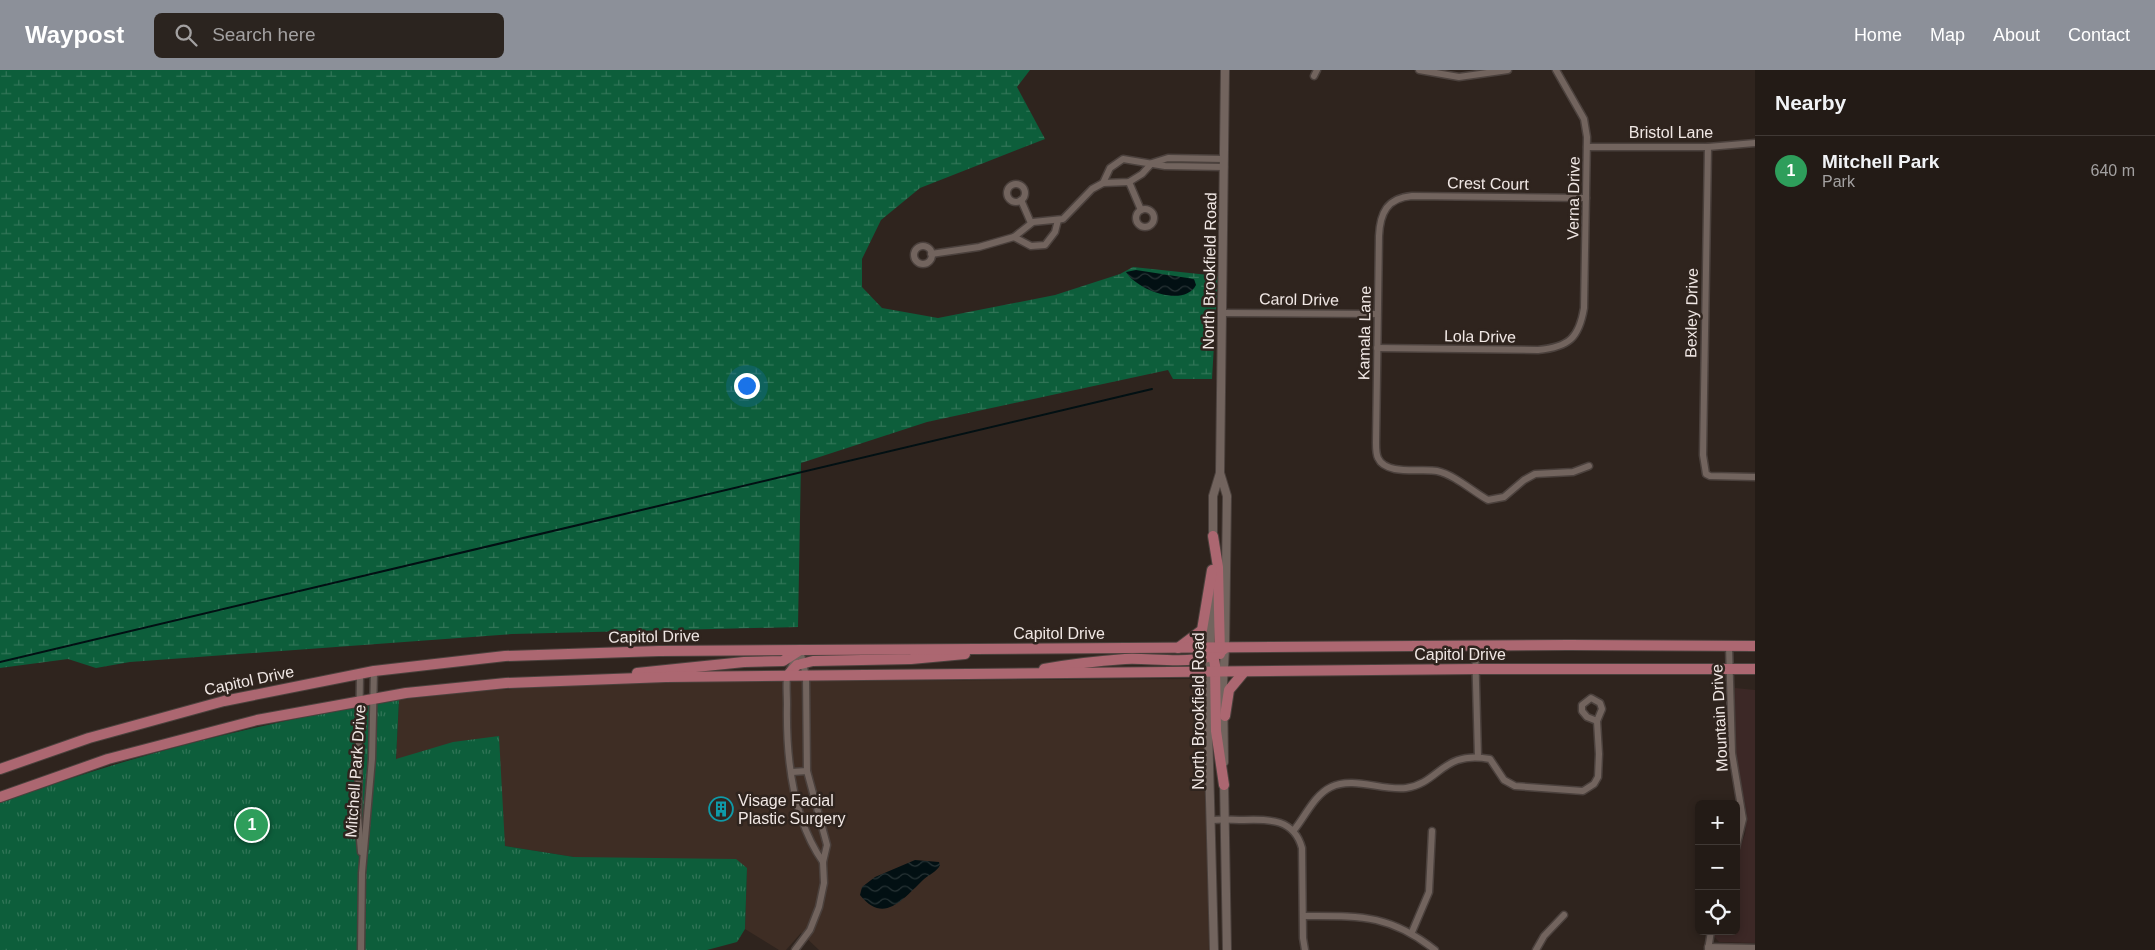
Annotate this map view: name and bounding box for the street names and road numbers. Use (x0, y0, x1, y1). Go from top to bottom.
street label: Bristol Lane (1629, 124, 1713, 141)
street label: Verna Drive (1564, 156, 1583, 240)
street label: Crest Court (1447, 174, 1530, 193)
street label: North Brookfield Road (1200, 192, 1219, 350)
street label: Bexley Drive (1682, 268, 1701, 358)
street label: Kamala Lane (1355, 286, 1374, 380)
street label: Carol Drive (1259, 290, 1339, 309)
street label: Lola Drive (1444, 327, 1516, 346)
street label: Capitol Drive (1013, 625, 1105, 642)
street label: Capitol Drive (608, 627, 700, 646)
street label: North Brookfield Road (1190, 632, 1207, 790)
street label: Capitol Drive (1414, 646, 1506, 663)
street label: Capitol Drive (203, 663, 296, 698)
street label: Mountain Drive (1708, 664, 1731, 772)
street label: Mitchell Park Drive (342, 704, 369, 838)

